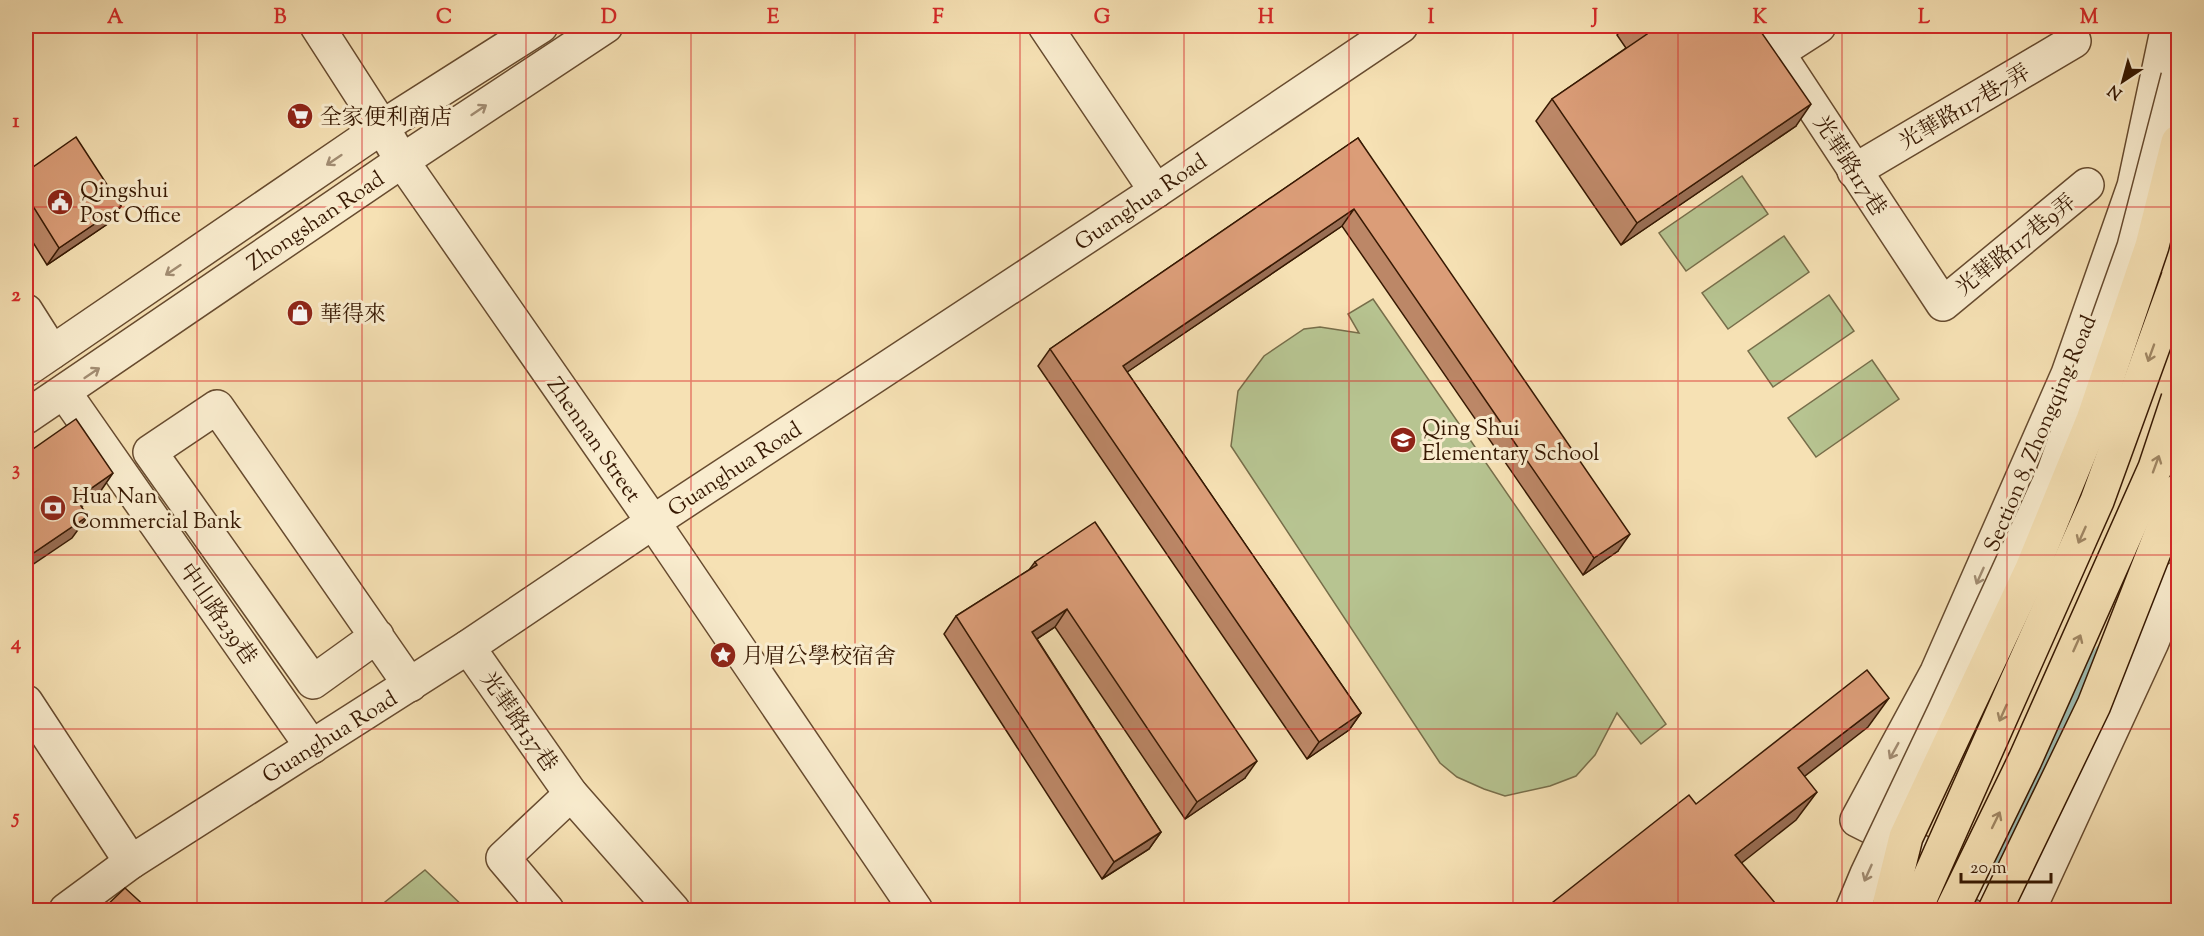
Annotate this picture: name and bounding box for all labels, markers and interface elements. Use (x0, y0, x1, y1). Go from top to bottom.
text: A (107, 4, 124, 33)
text: B (274, 4, 287, 33)
text: C (436, 4, 452, 33)
text: D (601, 4, 617, 33)
text: E (767, 4, 780, 33)
text: F (932, 4, 944, 33)
text: G (1094, 4, 1111, 33)
text: H (1258, 4, 1274, 33)
text: I (1428, 4, 1435, 33)
text: J (1590, 4, 1598, 33)
text: K (1753, 4, 1768, 33)
text: L (1918, 4, 1931, 33)
text: M (2080, 4, 2099, 33)
north arrow (2093, 51, 2153, 111)
street label: 光華路117巷7弄 (1894, 58, 2037, 159)
text: N (2104, 78, 2128, 104)
supermarket icon: 全家便利商店 (285, 101, 315, 131)
place label: 全家便利商店 (320, 103, 452, 135)
one-way arrow (470, 104, 486, 116)
text: 1 (13, 108, 20, 137)
street label: 光華路117巷 (1804, 110, 1893, 223)
street label: Guanghua Road (1069, 147, 1214, 260)
one-way arrow (326, 154, 343, 166)
street label: Zhongshan Road (242, 165, 392, 280)
place label: Qingshui Post Office (80, 176, 181, 233)
public building icon: Qingshui Post Office (45, 187, 75, 217)
street label: 光華路117巷9弄 (1950, 188, 2084, 305)
one-way arrow (165, 264, 182, 276)
text: 2 (11, 282, 21, 311)
shop icon: 華得來 (285, 298, 315, 328)
place label: 華得來 (320, 300, 386, 332)
street label: Section 8, Zhongqing Road (1977, 311, 2106, 557)
one-way arrow (2145, 343, 2156, 362)
one-way arrow (83, 367, 99, 379)
street label: Zhennan Street (538, 372, 648, 510)
place label: Qing Shui Elementary School (1422, 414, 1599, 471)
street label: Guanghua Road (662, 415, 809, 526)
school or university icon: Qing Shui Elementary School (1388, 425, 1418, 455)
one-way arrow (2151, 455, 2162, 474)
text: 3 (12, 456, 20, 485)
place label: Hua Nan Commercial Bank (72, 482, 242, 539)
bank icon: Hua Nan Commercial Bank (38, 493, 68, 523)
one-way arrow (2076, 526, 2088, 544)
street label: 中山路239巷 (170, 557, 263, 672)
one-way arrow (1973, 566, 1985, 584)
text: 4 (10, 630, 21, 659)
one-way arrow (2072, 634, 2083, 652)
place icon: 月眉公學校宿舍 (708, 640, 738, 670)
place label: 月眉公學校宿舍 (742, 642, 896, 674)
street label: 光華路137巷 (471, 666, 564, 779)
street label: Guanghua Road (257, 684, 404, 793)
one-way arrow (1996, 704, 2008, 722)
one-way arrow (1888, 742, 1900, 759)
text: 5 (11, 804, 20, 833)
one-way arrow (1990, 811, 2002, 829)
scale bar (1961, 846, 2051, 884)
text: 20 m (1970, 856, 2007, 882)
one-way arrow (1862, 863, 1873, 882)

